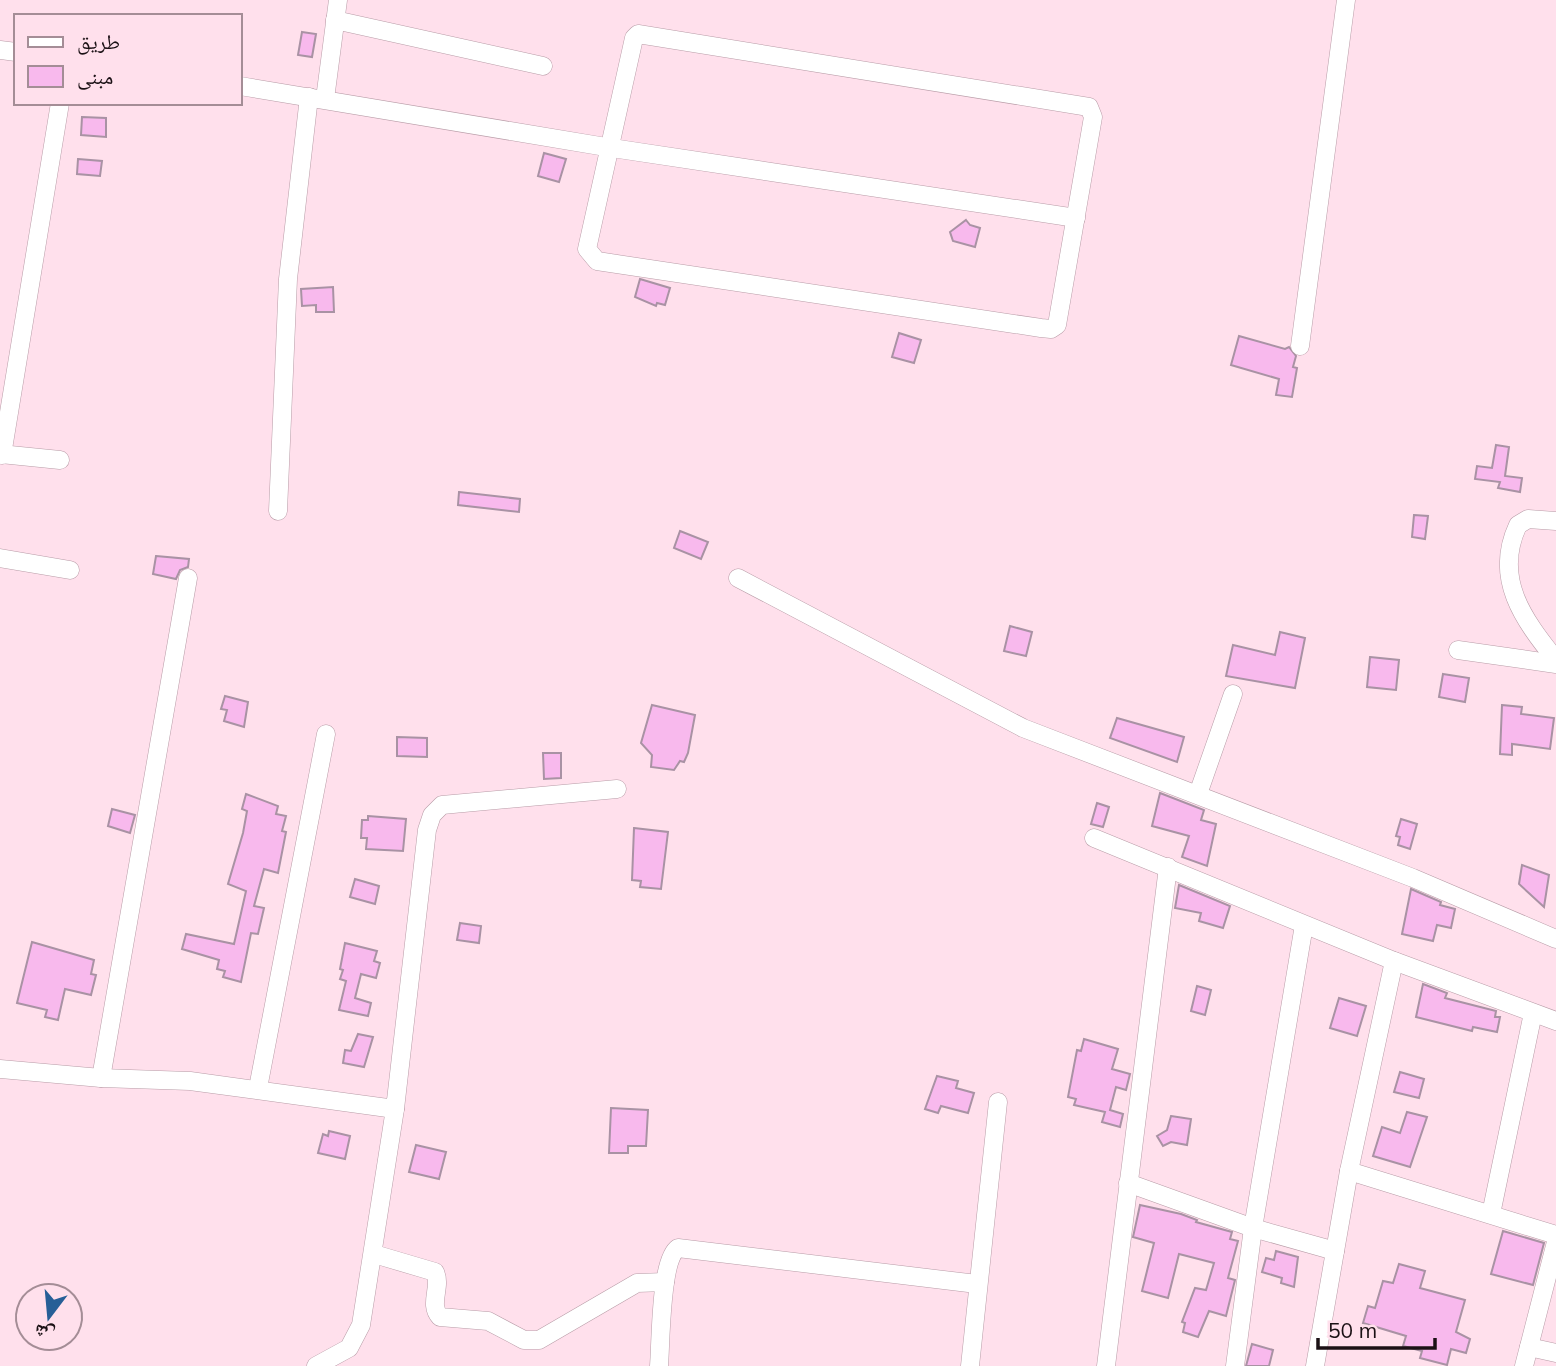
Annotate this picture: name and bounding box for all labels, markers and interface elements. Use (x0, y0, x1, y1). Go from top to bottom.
legend (14, 14, 242, 105)
text: طريق (77, 28, 120, 55)
text: مبنى (77, 63, 113, 90)
north arrow (14, 1282, 84, 1352)
scale bar (1318, 1306, 1435, 1350)
text: 50 m (1328, 1317, 1377, 1343)
text: ش (31, 1319, 57, 1348)

